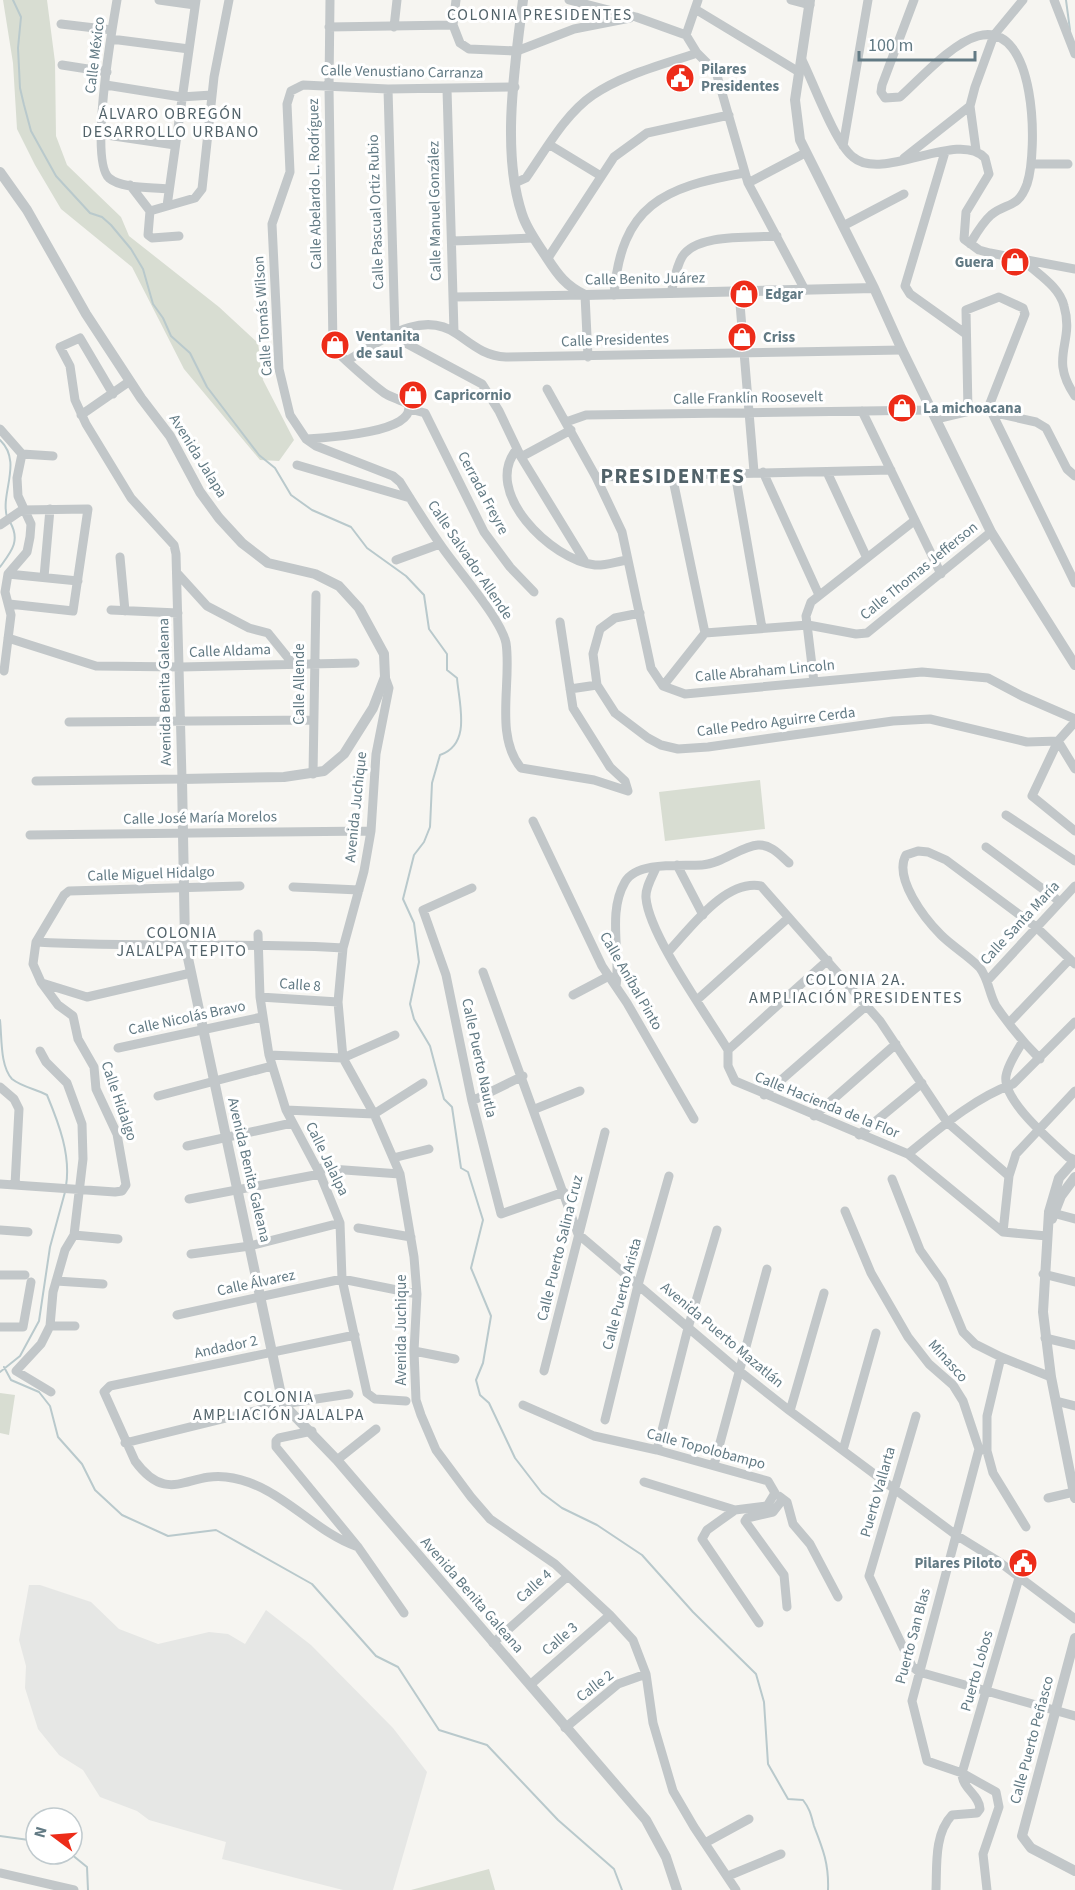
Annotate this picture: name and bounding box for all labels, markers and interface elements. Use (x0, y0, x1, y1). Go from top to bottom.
district label: COLONIA PRESIDENTES (447, 4, 633, 26)
street label: Calle México (80, 15, 110, 95)
scale bar (859, 24, 974, 62)
text: 100 m (868, 33, 913, 58)
place label: Pilares Presidentes (701, 59, 780, 97)
street label: Calle Venustiano Carranza (320, 60, 484, 84)
public building icon: Pilares Presidentes (664, 62, 696, 94)
street label: Calle Abelardo L. Rodríguez (303, 98, 327, 270)
district label: ÁLVARO OBREGÓN DESARROLLO URBANO (82, 103, 260, 143)
street label: Calle Pascual Ortiz Rubio (363, 134, 389, 290)
street label: Calle Manuel González (423, 141, 447, 281)
shop icon: Guera (999, 246, 1031, 278)
place label: Guera (955, 252, 994, 273)
street label: Calle Tomás Wilson (248, 255, 278, 377)
street label: Calle Benito Juárez (585, 267, 705, 291)
shop icon: Edgar (728, 278, 760, 310)
place label: Edgar (765, 284, 803, 305)
shop icon: Criss (726, 321, 758, 353)
place label: Ventanita de saul (355, 326, 420, 364)
place label: Criss (763, 327, 795, 348)
street label: Calle Presidentes (561, 328, 669, 352)
shop icon: Ventanita de saul (319, 329, 351, 361)
shop icon: Capricornio (397, 379, 429, 411)
place label: Capricornio (434, 385, 511, 406)
street label: Calle Franklin Roosevelt (673, 386, 823, 410)
shop icon: La michoacana (886, 392, 918, 424)
place label: La michoacana (923, 398, 1022, 419)
street label: Avenida Jalapa (164, 410, 232, 502)
street label: Cerrada Freyre (452, 448, 514, 538)
district label: PRESIDENTES (600, 461, 746, 491)
street label: Calle Salvador Allende (422, 496, 518, 624)
street label: Calle Thomas Jefferson (856, 517, 982, 625)
street label: Avenida Benita Galeana (153, 618, 177, 766)
street label: Calle Aldama (189, 639, 271, 663)
street label: Calle Allende (289, 643, 310, 725)
street label: Calle Abraham Lincoln (694, 654, 836, 688)
street label: Calle Pedro Aguirre Cerda (696, 702, 856, 742)
street label: Avenida Juchique (340, 751, 372, 863)
street label: Calle José María Morelos (123, 806, 277, 830)
street label: Calle Miguel Hidalgo (87, 861, 215, 887)
street label: Calle Santa María (975, 876, 1065, 970)
district label: COLONIA JALALPA TEPITO (117, 922, 247, 962)
street label: Calle Aníbal Pinto (594, 928, 668, 1034)
district label: COLONIA 2A. AMPLIACIÓN PRESIDENTES (749, 969, 963, 1009)
street label: Calle 8 (278, 973, 322, 997)
street label: Calle Nicolás Bravo (126, 995, 248, 1041)
street label: Calle Puerto Nautla (456, 996, 502, 1120)
street label: Calle Hidalgo (96, 1058, 142, 1144)
street label: Calle Hacienda de la Flor (752, 1066, 903, 1144)
street label: Avenida Benita Galeana (222, 1096, 276, 1244)
street label: Calle Jalalpa (300, 1119, 354, 1199)
street label: Calle Puerto Salina Cruz (532, 1173, 588, 1323)
street label: Calle Puerto Arista (597, 1236, 647, 1352)
street label: Calle Álvarez (215, 1264, 297, 1302)
street label: Avenida Juchique (391, 1274, 412, 1386)
street label: Avenida Puerto Mazatlán (656, 1277, 788, 1393)
street label: Andador 2 (192, 1330, 260, 1364)
street label: Minasco (923, 1335, 973, 1387)
district label: COLONIA AMPLIACIÓN JALALPA (193, 1386, 365, 1426)
street label: Calle Topolobampo (644, 1423, 768, 1475)
street label: Puerto Vallarta (855, 1444, 901, 1540)
street label: Avenida Benita Galeana (416, 1532, 528, 1658)
public building icon: Pilares Piloto (1007, 1547, 1039, 1579)
place label: Pilares Piloto (914, 1553, 1002, 1574)
street label: Calle 4 (511, 1564, 557, 1608)
street label: Puerto San Blas (890, 1586, 936, 1686)
street label: Calle 3 (537, 1617, 583, 1661)
street label: Puerto Lobos (955, 1628, 999, 1714)
street label: Calle 2 (572, 1665, 618, 1707)
street label: Calle Puerto Peñasco (1005, 1674, 1059, 1806)
north arrow (24, 1806, 84, 1866)
text: N (29, 1824, 53, 1840)

